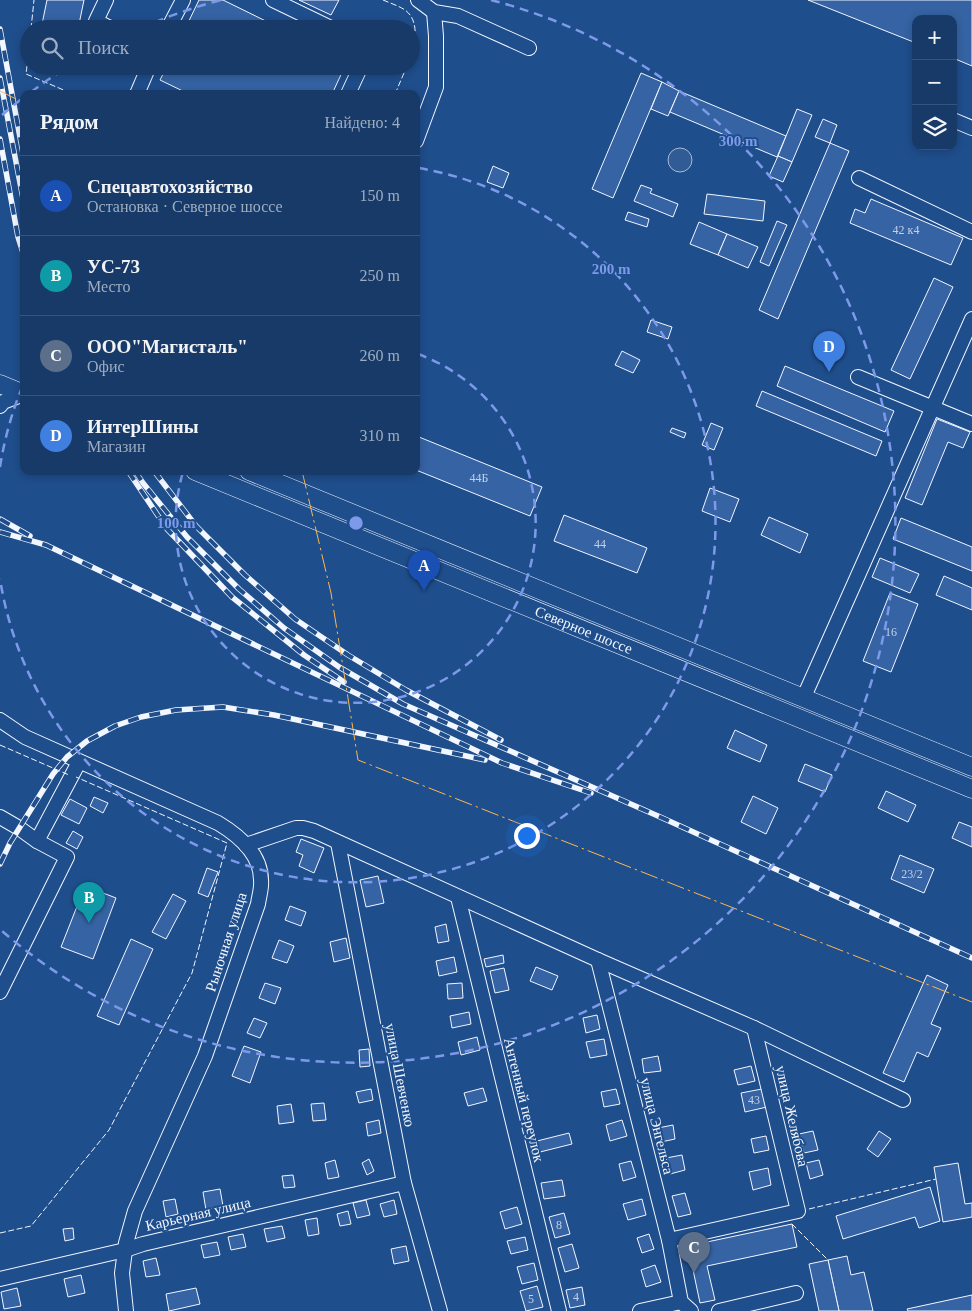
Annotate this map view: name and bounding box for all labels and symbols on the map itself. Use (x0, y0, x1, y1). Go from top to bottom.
text: 300 m (719, 133, 758, 149)
house number: 42 к4 (893, 223, 919, 237)
text: 200 m (592, 261, 631, 277)
pin: D (813, 331, 845, 372)
house number: 44Б (470, 471, 489, 485)
centre of rings (347, 514, 365, 532)
text: 100 m (157, 515, 196, 531)
house number: 44 (594, 537, 606, 551)
pin: A (408, 550, 440, 591)
street label: Северное шоссе (533, 603, 635, 657)
house number: 16 (885, 625, 897, 639)
your location (514, 823, 540, 849)
house number: 23/2 (901, 867, 923, 881)
pin: B (73, 882, 105, 923)
street label: Рыночная улица (202, 890, 250, 994)
street label: улица Шевченко (382, 1022, 418, 1128)
street label: Антенный переулок (501, 1036, 547, 1165)
street label: улица Желябова (773, 1064, 811, 1168)
street label: улица Энгельса (637, 1076, 677, 1176)
house number: 43 (748, 1093, 760, 1107)
street label: Карьерная улица (144, 1194, 252, 1234)
house number: 8 (556, 1218, 562, 1232)
pin: C (678, 1232, 710, 1273)
house number: 4 (573, 1290, 579, 1304)
house number: 5 (528, 1292, 534, 1306)

